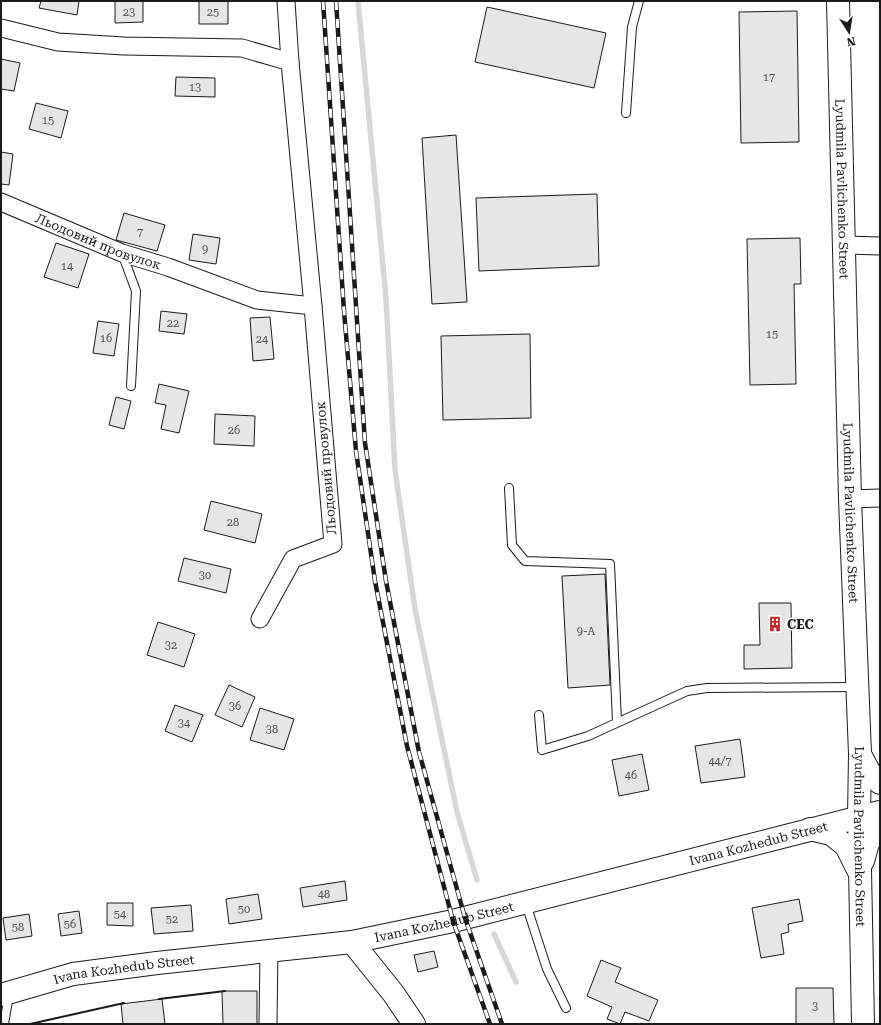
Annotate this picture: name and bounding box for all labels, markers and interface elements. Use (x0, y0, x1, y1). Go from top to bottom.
house number: 23 (123, 6, 135, 19)
house number: 25 (207, 6, 219, 19)
north arrow (829, 12, 869, 52)
text: N (845, 34, 856, 49)
house number: 17 (763, 71, 775, 84)
house number: 13 (189, 81, 201, 94)
street label: Lyudmila Pavlichenko Street (833, 99, 852, 279)
house number: 15 (42, 114, 54, 127)
street label: Льодовий провулок (33, 210, 163, 272)
house number: 7 (137, 226, 143, 239)
house number: 9 (202, 243, 208, 256)
house number: 14 (61, 260, 74, 273)
house number: 22 (167, 317, 179, 330)
house number: 15 (766, 328, 778, 341)
house number: 16 (100, 332, 112, 345)
house number: 24 (256, 333, 269, 346)
street label: Льодовий провулок (313, 401, 339, 535)
street label: Lyudmila Pavlichenko Street (841, 422, 862, 603)
house number: 26 (228, 424, 240, 437)
house number: 28 (227, 516, 239, 529)
house number: 30 (199, 569, 211, 582)
building icon: СЕС (766, 615, 784, 633)
place label: СЕС (787, 617, 814, 632)
house number: 9-А (577, 625, 595, 638)
house number: 32 (165, 639, 177, 652)
house number: 36 (229, 700, 241, 713)
house number: 34 (178, 717, 191, 730)
house number: 38 (266, 723, 278, 736)
street label: Lyudmila Pavlichenko Street (852, 746, 869, 927)
house number: 44/7 (708, 755, 732, 768)
house number: 46 (625, 769, 637, 782)
street label: Ivana Kozhedub Street (687, 818, 829, 868)
house number: 48 (318, 888, 330, 901)
street label: Ivana Kozhedub Street (373, 898, 515, 945)
house number: 50 (238, 903, 250, 916)
house number: 54 (114, 908, 127, 921)
house number: 52 (166, 913, 178, 926)
house number: 56 (64, 918, 76, 931)
house number: 58 (12, 921, 24, 934)
street label: Ivana Kozhedub Street (52, 952, 195, 987)
house number: 3 (812, 1000, 818, 1013)

